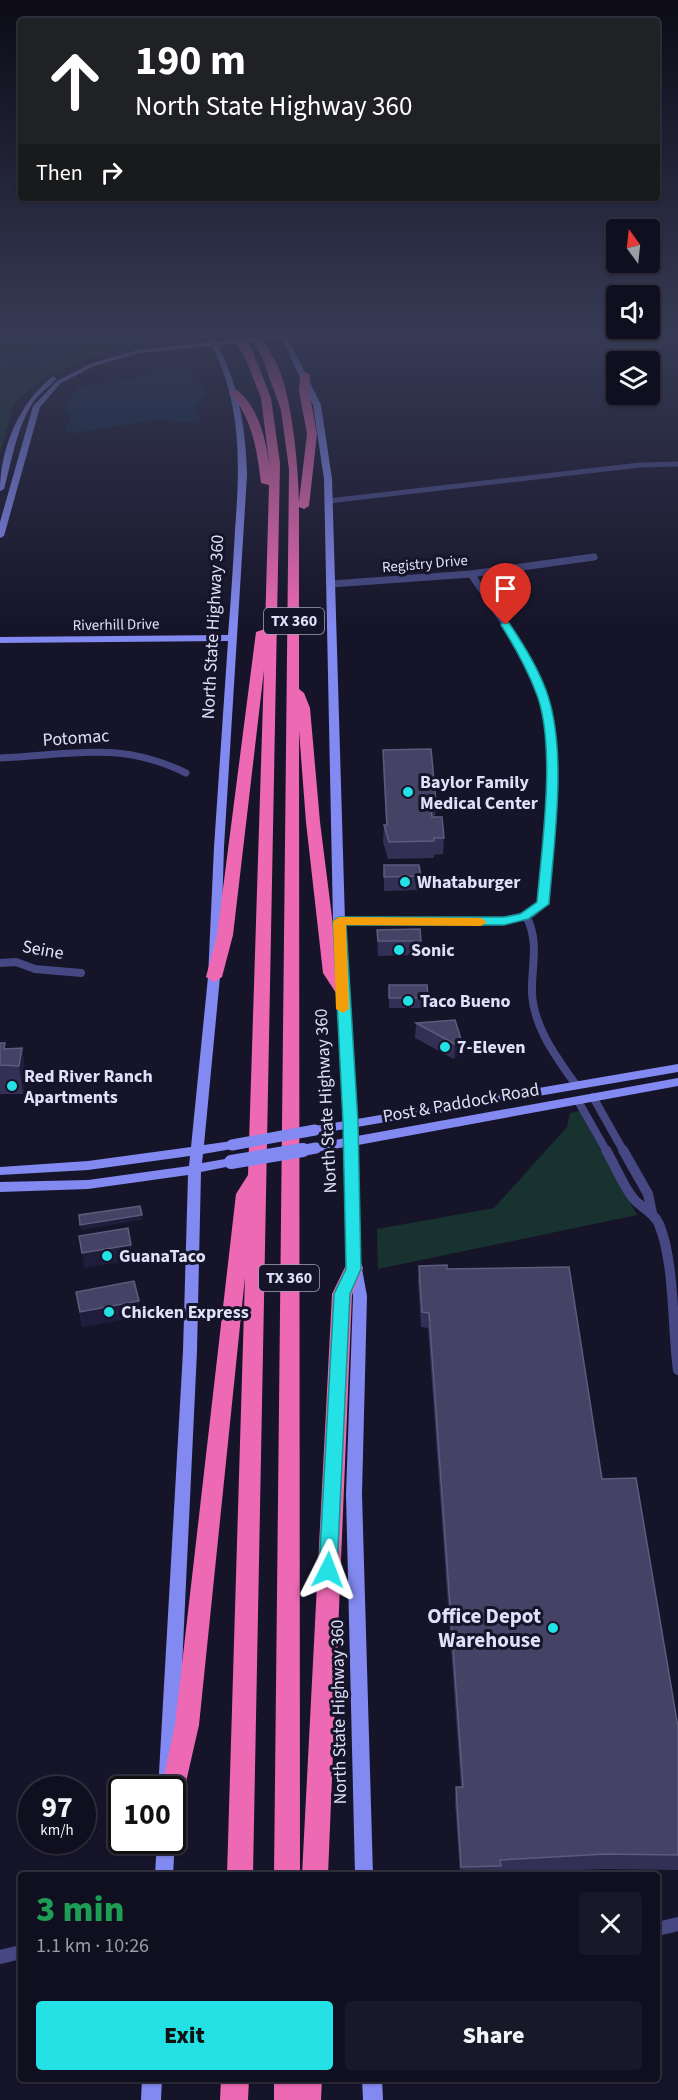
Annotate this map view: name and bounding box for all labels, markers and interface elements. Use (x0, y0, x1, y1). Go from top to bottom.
text: 190 m (135, 31, 246, 91)
icon: ahead (36, 42, 114, 120)
text: North State Highway 360 (135, 87, 412, 126)
icon: right (95, 156, 128, 189)
text: Then (36, 157, 83, 189)
north arrow (606, 219, 660, 273)
map controls (606, 219, 660, 405)
button: sound (606, 285, 660, 339)
button: layers (606, 351, 660, 405)
street label: North State Highway 360 (196, 534, 230, 720)
street label: Registry Drive (381, 550, 469, 578)
pin (480, 563, 531, 625)
icon: arrive (489, 572, 522, 605)
road number: TX 360 (264, 608, 324, 634)
street label: Riverhill Drive (72, 614, 160, 636)
street label: Potomac (42, 723, 110, 753)
place label: Baylor Family Medical Center (420, 770, 539, 816)
marker: Baylor Family Medical Center (401, 785, 415, 799)
place label: Whataburger (417, 870, 521, 895)
marker: Whataburger (398, 875, 412, 889)
street label: Seine (20, 934, 66, 966)
place label: Sonic (411, 938, 455, 963)
marker: Sonic (392, 943, 406, 957)
place label: Taco Bueno (420, 989, 511, 1014)
marker: Taco Bueno (401, 994, 415, 1008)
street label: North State Highway 360 (309, 1008, 343, 1194)
place label: 7-Eleven (457, 1035, 526, 1060)
marker: 7-Eleven (438, 1040, 452, 1054)
place label: Red River Ranch Apartments (23, 1064, 153, 1110)
street label: Post & Paddock Road (381, 1077, 541, 1129)
marker: Red River Ranch Apartments (5, 1079, 19, 1093)
place label: GuanaTaco (119, 1244, 206, 1269)
marker: GuanaTaco (100, 1249, 114, 1263)
road number: TX 360 (259, 1265, 319, 1291)
place label: Chicken Express (121, 1300, 249, 1325)
marker: Chicken Express (102, 1305, 116, 1319)
position arrow (296, 1538, 360, 1602)
place label: Office Depot Warehouse (427, 1601, 541, 1655)
street label: North State Highway 360 (325, 1619, 353, 1805)
marker: Office Depot Warehouse (546, 1621, 560, 1635)
speed limit sign: 100 (108, 1776, 186, 1854)
text: 97 (41, 1786, 73, 1829)
text: km/h (40, 1820, 74, 1841)
text: 3 min (36, 1884, 124, 1935)
button: close (579, 1892, 642, 1955)
text: 1.1 km · 10:26 (36, 1932, 149, 1960)
button: Exit (36, 2001, 333, 2070)
button: Share (345, 2001, 642, 2070)

